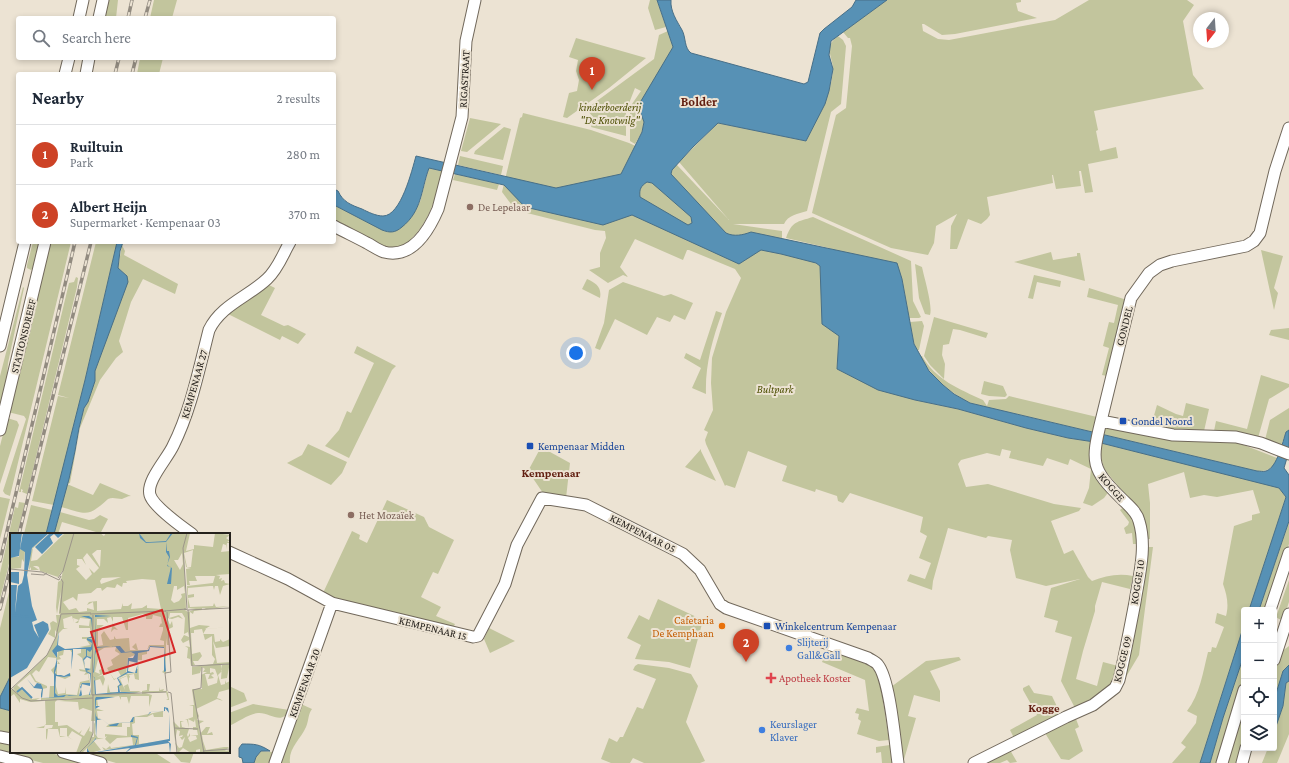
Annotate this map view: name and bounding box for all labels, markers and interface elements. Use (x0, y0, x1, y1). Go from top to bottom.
north arrow (1193, 12, 1229, 48)
search box (16, 16, 336, 60)
icon: search (30, 27, 52, 49)
text: Search here (62, 30, 131, 46)
street label: RIGASTRAAT (457, 50, 471, 108)
pin: 1 (579, 57, 605, 90)
text: Nearby (32, 89, 84, 108)
text: 2 results (277, 91, 320, 106)
district label: Bolder (681, 94, 718, 109)
park label: kinderboerderij "De Knotwilg" (579, 101, 642, 127)
text: Ruiltuin (70, 139, 123, 155)
text: 1 (43, 147, 47, 162)
text: 280 m (287, 147, 320, 162)
text: Park (70, 155, 93, 170)
text: Albert Heijn (70, 199, 147, 215)
place label: De Lepelaar (478, 201, 530, 214)
marker: De Lepelaar (465, 202, 475, 212)
text: 2 (42, 207, 48, 222)
text: 370 m (288, 207, 320, 222)
text: Supermarket · Kempenaar 03 (70, 215, 221, 230)
street label: STATIONSDREEF (8, 297, 38, 375)
street label: GONDEL (1113, 304, 1135, 347)
your location (566, 343, 586, 363)
street label: KEMPENAAR 27 (178, 348, 210, 420)
park label: Bultpark (757, 383, 794, 396)
place label: Gondel Noord (1131, 415, 1193, 427)
marker: Gondel Noord (1118, 416, 1128, 426)
place label: Kempenaar Midden (538, 440, 625, 453)
marker: Kempenaar Midden (525, 441, 535, 451)
district label: Kempenaar (522, 466, 581, 480)
street label: KOGGE (1096, 470, 1128, 504)
place label: Het Mozaïek (359, 509, 415, 521)
marker: Het Mozaïek (346, 510, 356, 520)
street label: KEMPENAAR 05 (608, 511, 678, 555)
inset map (10, 533, 230, 753)
street label: KOGGE 10 (1128, 559, 1146, 605)
map controls (1241, 607, 1277, 751)
button: + (1241, 607, 1277, 643)
street label: KEMPENAAR 15 (398, 614, 468, 642)
place label: Cafetaria De Kemphaan (652, 614, 714, 640)
place label: Winkelcentrum Kempenaar (775, 620, 897, 633)
marker: Cafetaria De Kemphaan (717, 621, 727, 631)
marker: Winkelcentrum Kempenaar (762, 621, 772, 631)
pin: 2 (733, 629, 759, 662)
street label: KOGGE 09 (1110, 635, 1134, 683)
place label: Slijterij Gall&Gall (797, 636, 841, 661)
marker: Slijterij Gall&Gall (784, 643, 794, 653)
button: − (1241, 643, 1277, 679)
street label: KEMPENAAR 20 (286, 647, 322, 719)
place label: Apotheek Koster (779, 672, 851, 685)
marker: Apotheek Koster (766, 673, 776, 683)
button: locate (1241, 679, 1277, 715)
district label: Kogge (1028, 701, 1060, 715)
button: layers (1241, 715, 1277, 751)
place label: Keurslager Klaver (770, 718, 817, 743)
marker: Keurslager Klaver (757, 725, 767, 735)

